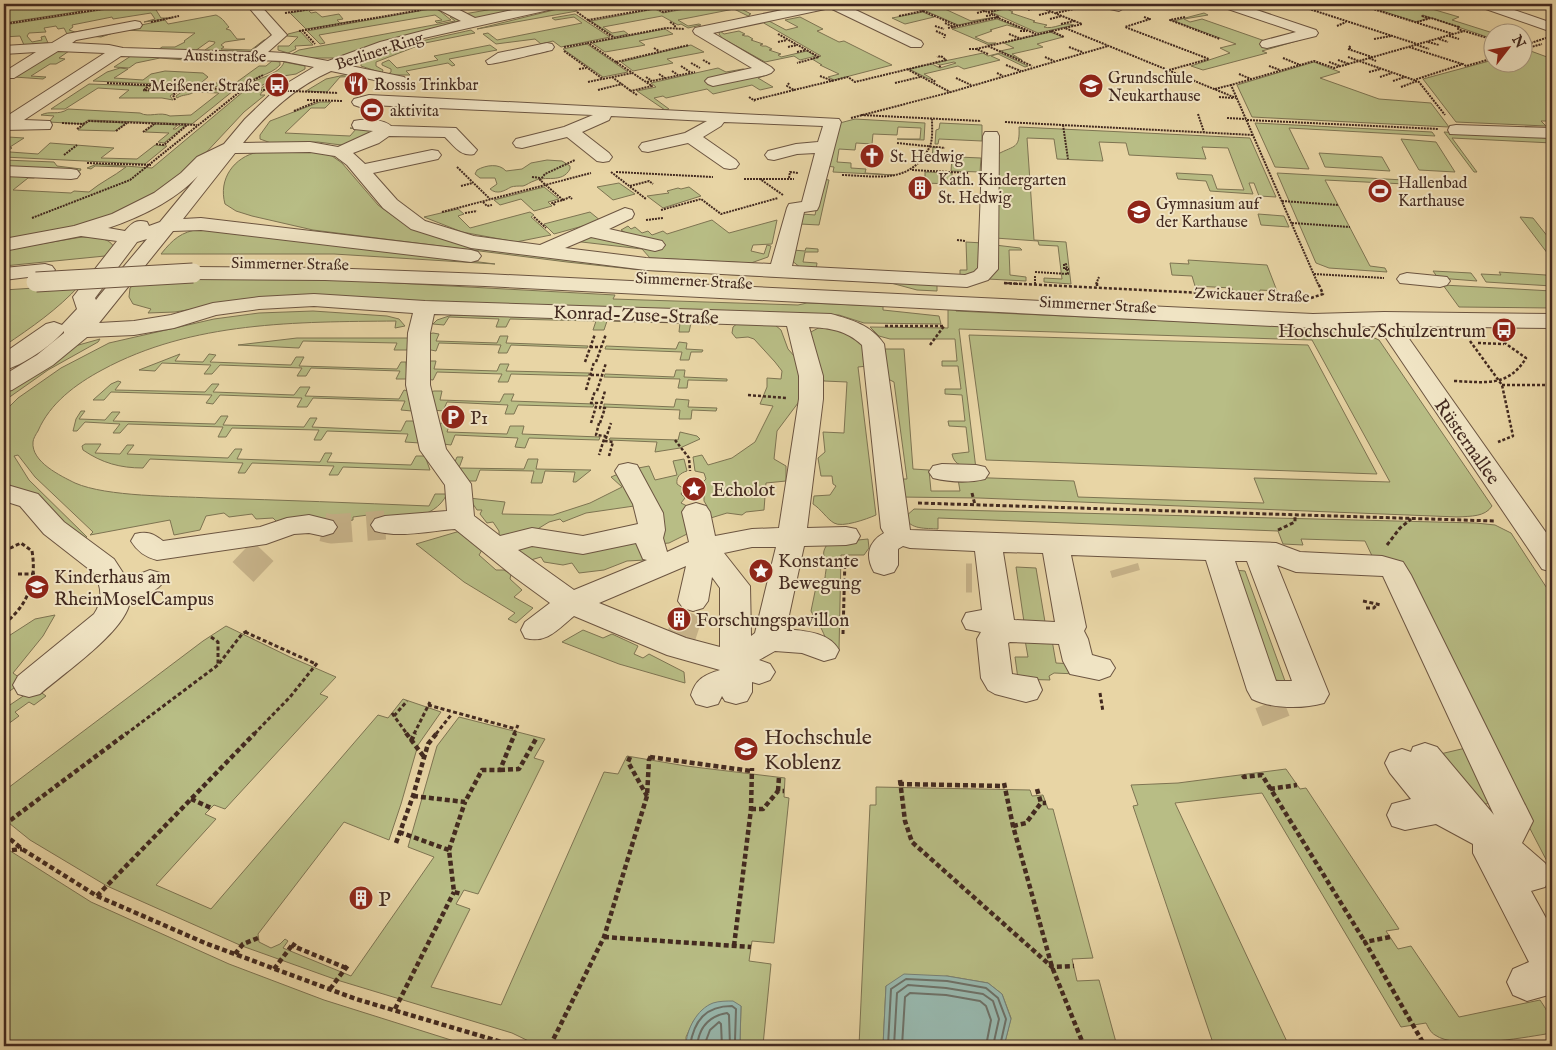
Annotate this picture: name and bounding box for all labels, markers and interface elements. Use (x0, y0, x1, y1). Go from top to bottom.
north arrow (1484, 22, 1534, 72)
street label: Berliner Ring (333, 28, 426, 76)
text: N (1507, 31, 1529, 52)
street label: Austinstraße (183, 46, 266, 68)
place label: Grundschule Neukarthause (1108, 69, 1201, 107)
restaurant icon: Rossis Trinkbar (343, 71, 369, 97)
bus stop icon: Meißener Straße (264, 72, 290, 98)
school or university icon: Grundschule Neukarthause (1078, 73, 1104, 99)
place label: Rossis Trinkbar (374, 76, 479, 96)
place label: Meißener Straße (151, 77, 260, 97)
sports icon: aktivita (359, 97, 385, 123)
place label: aktivita (390, 102, 439, 122)
church icon: St. Hedwig (859, 143, 885, 169)
place label: St. Hedwig (890, 148, 964, 168)
place label: Kath. Kindergarten St. Hedwig (938, 171, 1067, 209)
place label: Hallenbad Karthause (1398, 174, 1468, 212)
building icon: Kath. Kindergarten St. Hedwig (907, 175, 933, 201)
sports icon: Hallenbad Karthause (1367, 178, 1393, 204)
place label: Gymnasium auf der Karthause (1156, 195, 1263, 233)
school or university icon: Gymnasium auf der Karthause (1126, 199, 1152, 225)
street label: Simmerner Straße (231, 254, 349, 276)
street label: Simmerner Straße (635, 269, 753, 295)
street label: Zwickauer Straße (1194, 284, 1310, 308)
street label: Simmerner Straße (1039, 293, 1157, 319)
street label: Konrad-Zuse-Straße (553, 301, 719, 331)
bus stop icon: Hochschule/Schulzentrum (1491, 317, 1517, 343)
place label: Hochschule/Schulzentrum (1278, 320, 1486, 344)
street label: Rüsternallee (1428, 395, 1505, 490)
parking icon: P1 (440, 404, 466, 430)
place label: P1 (470, 407, 488, 431)
place icon: Echolot (681, 476, 707, 502)
place label: Echolot (712, 479, 776, 503)
place label: Konstante Bewegung (778, 550, 862, 596)
place icon: Konstante Bewegung (748, 558, 774, 584)
place label: Kinderhaus am RheinMoselCampus (54, 566, 214, 612)
school or university icon: Kinderhaus am RheinMoselCampus (24, 574, 50, 600)
building icon: Forschungspavillon (666, 606, 692, 632)
place label: Forschungspavillon (696, 609, 849, 633)
place label: Hochschule Koblenz (764, 724, 872, 777)
school or university icon: Hochschule Koblenz (733, 736, 759, 762)
building icon: P (348, 885, 374, 911)
place label: P (378, 886, 391, 914)

